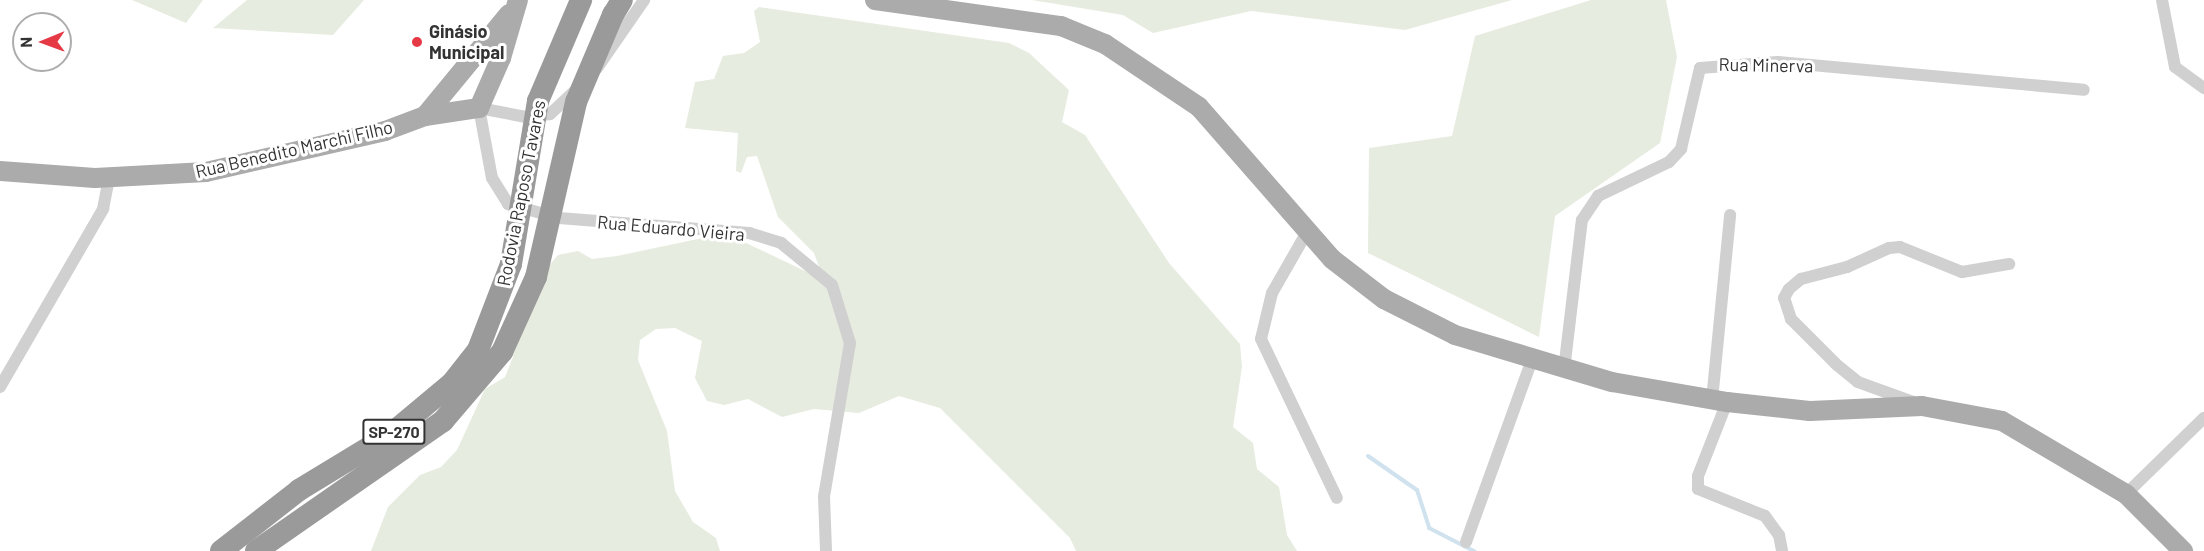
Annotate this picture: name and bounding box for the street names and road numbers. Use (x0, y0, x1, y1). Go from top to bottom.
street label: Rua Minerva (1718, 53, 1814, 77)
street label: Rodovia Raposo Tavares (492, 98, 550, 288)
street label: Rua Benedito Marchi Filho (193, 116, 395, 182)
street label: Rua Eduardo Vieira (596, 211, 746, 245)
road number: SP-270 (361, 419, 427, 445)

